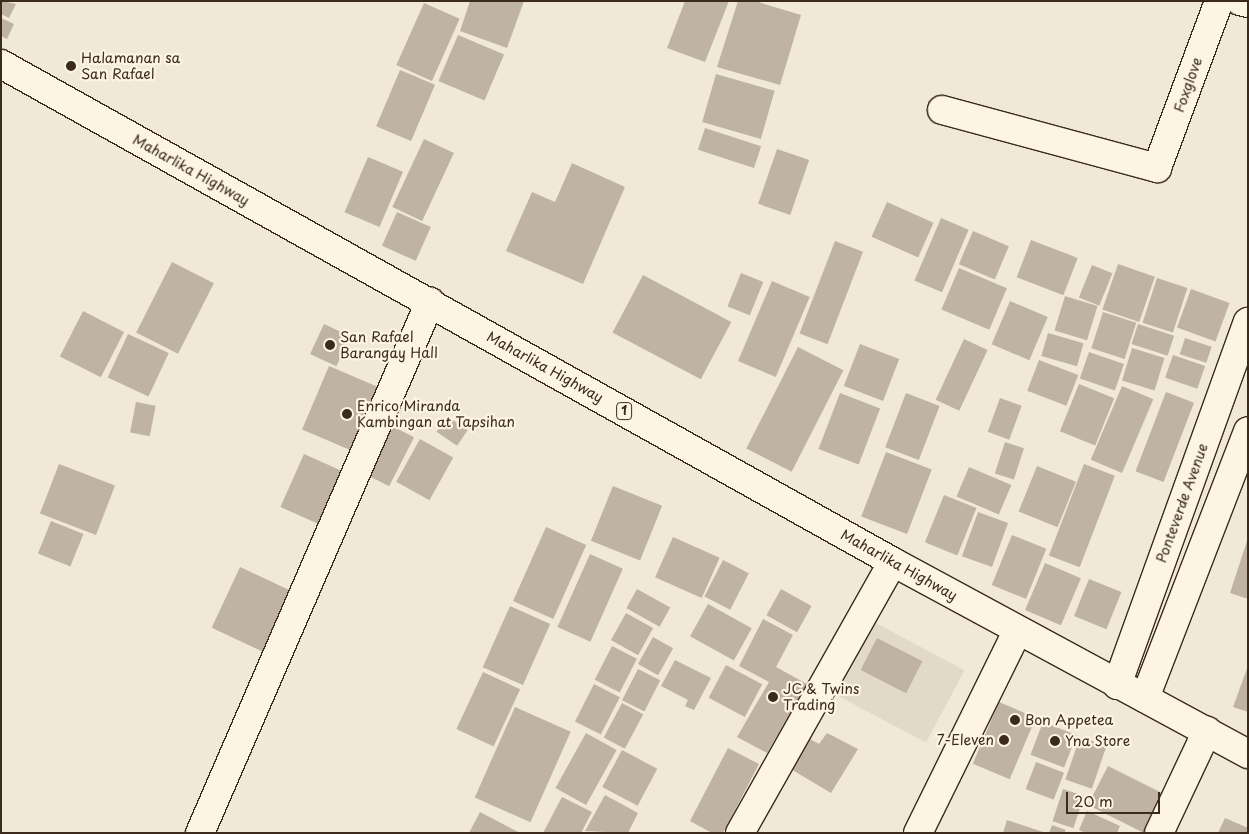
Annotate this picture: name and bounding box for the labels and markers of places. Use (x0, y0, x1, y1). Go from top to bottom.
place label: Halamanan sa San Rafael (81, 50, 180, 82)
marker: Halamanan sa San Rafael (65, 60, 77, 72)
place label: San Rafael Barangay Hall (340, 329, 438, 362)
marker: San Rafael Barangay Hall (324, 339, 336, 351)
place label: Enrico Miranda Kambingan at Tapsihan (357, 398, 516, 431)
marker: Enrico Miranda Kambingan at Tapsihan (341, 408, 353, 420)
place label: JC & Twins Trading (783, 681, 860, 714)
marker: JC & Twins Trading (767, 691, 779, 703)
place label: Bon Appetea (1025, 712, 1112, 728)
marker: Bon Appetea (1009, 714, 1021, 726)
place label: 7-Eleven (937, 732, 994, 748)
place label: Yna Store (1065, 733, 1130, 749)
marker: 7-Eleven (998, 734, 1010, 746)
marker: Yna Store (1049, 735, 1061, 747)

